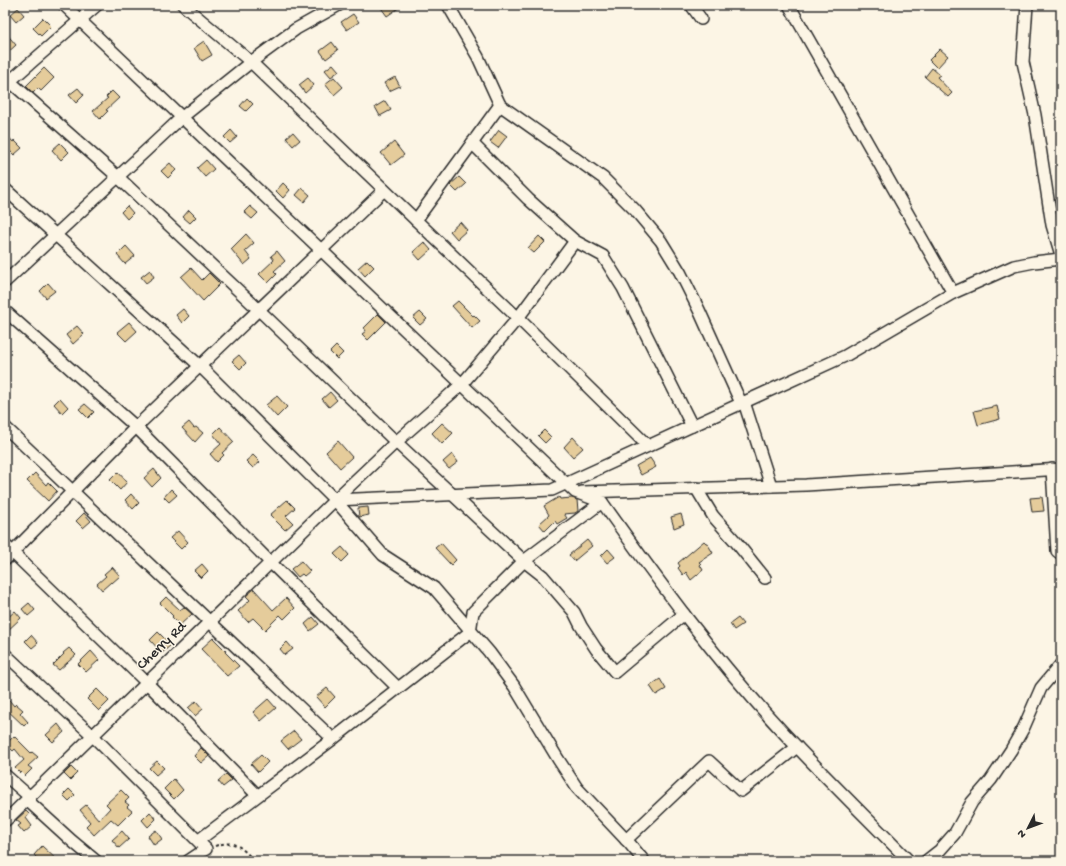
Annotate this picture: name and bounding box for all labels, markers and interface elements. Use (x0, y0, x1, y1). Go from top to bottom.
street label: Cherry Rd (133, 617, 191, 674)
north arrow (1008, 808, 1048, 848)
text: N (1015, 827, 1029, 840)

